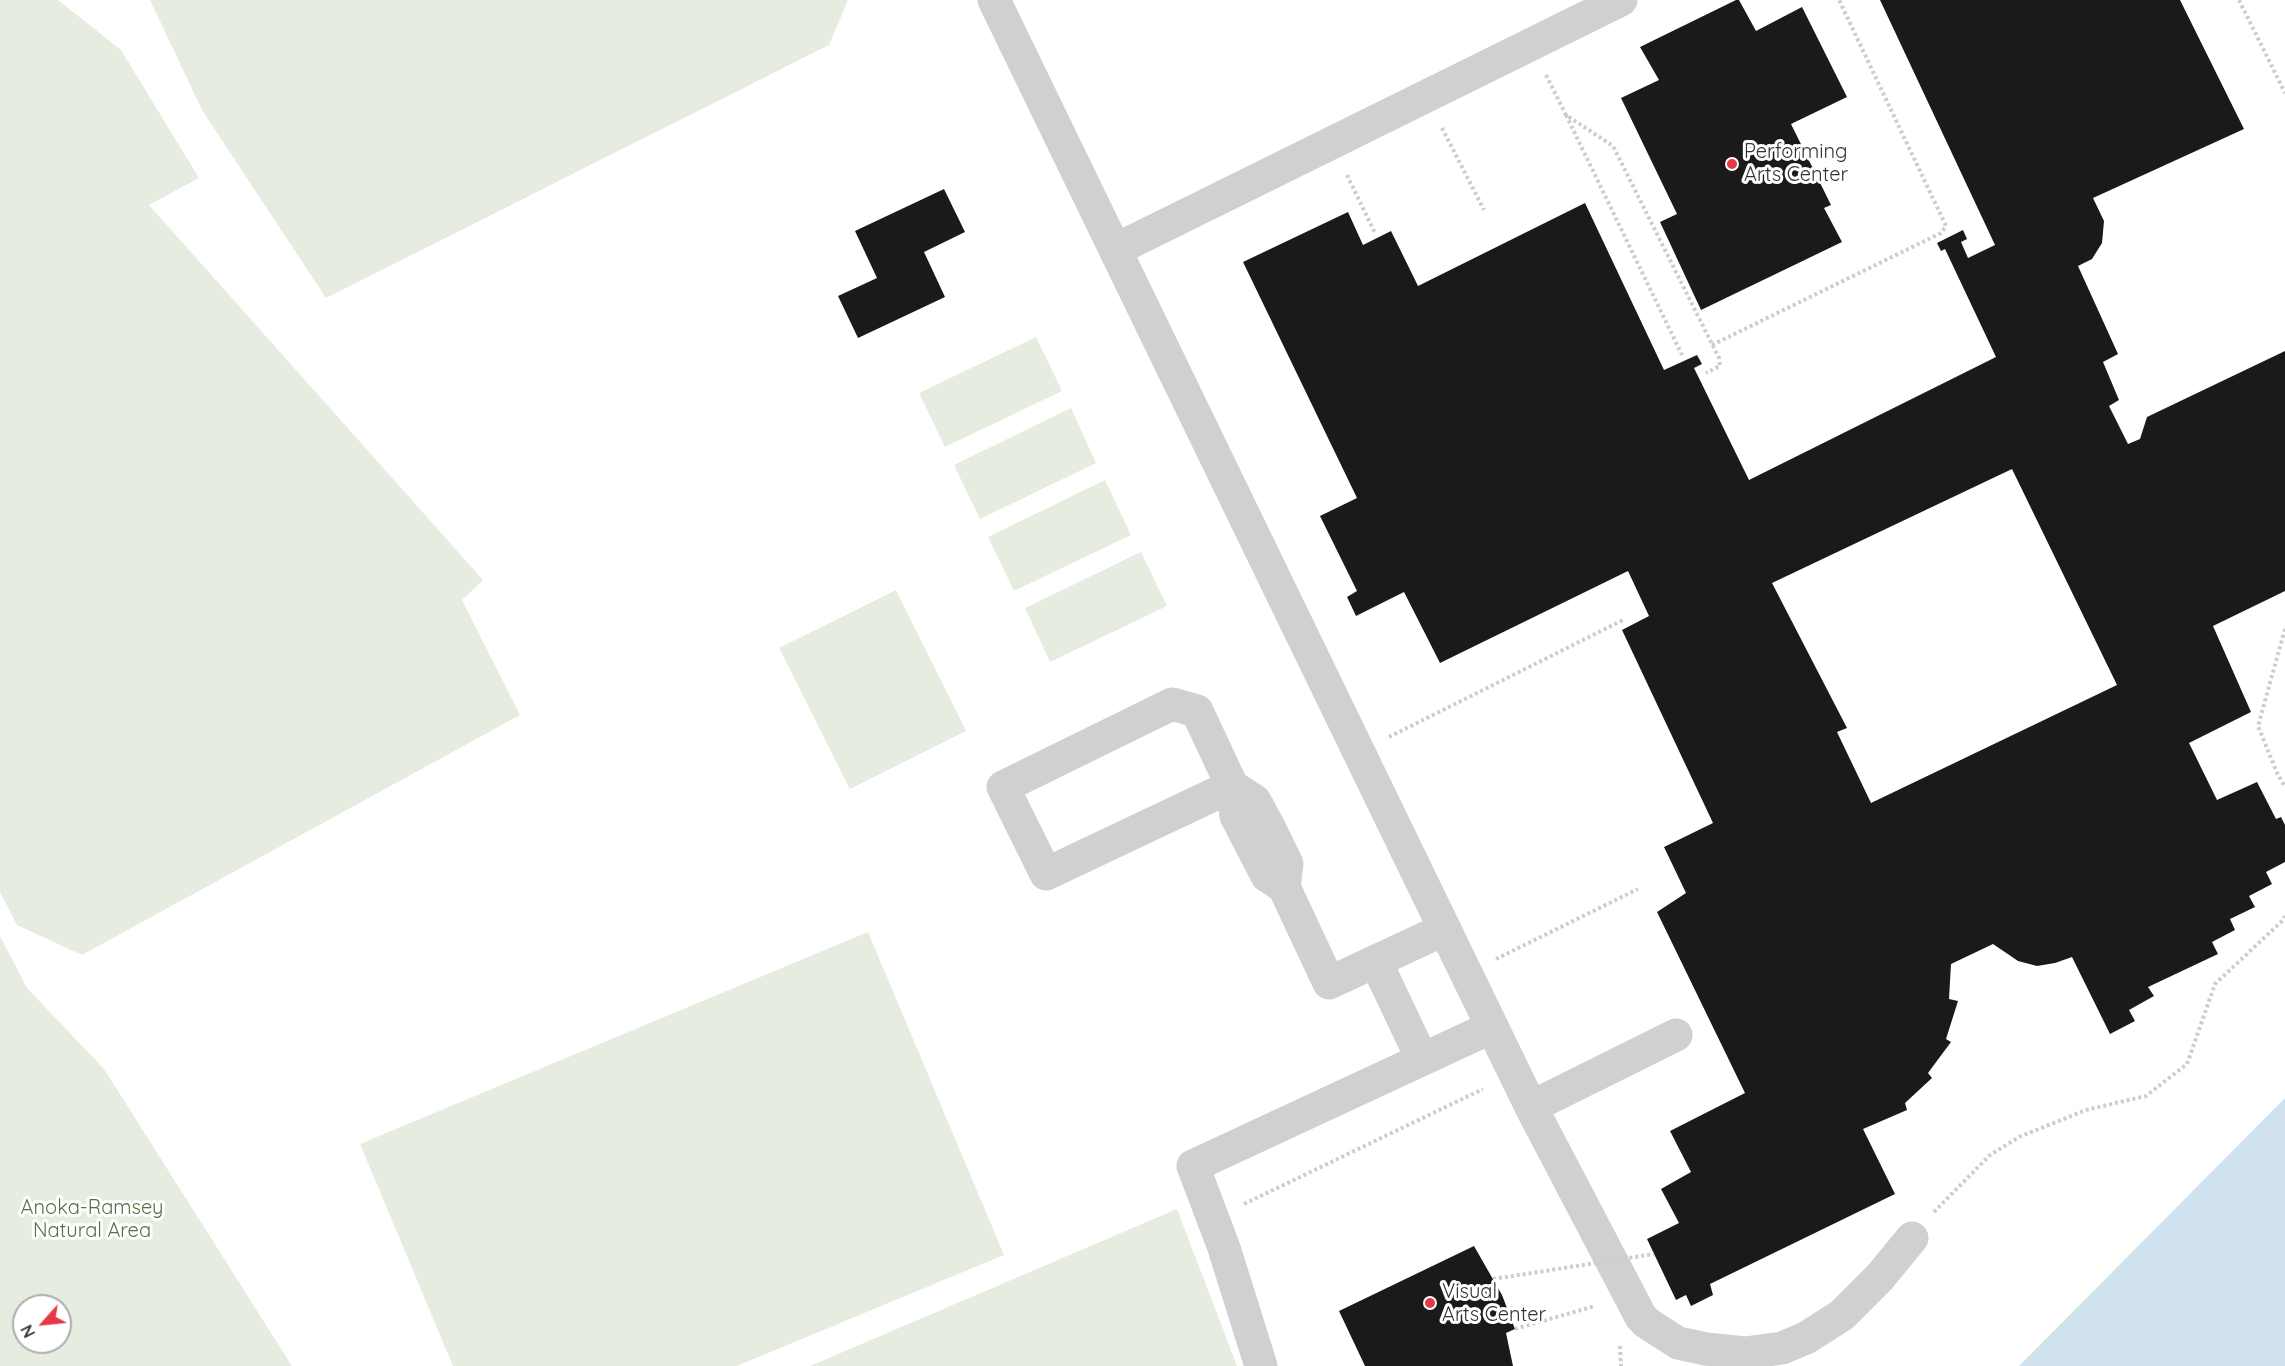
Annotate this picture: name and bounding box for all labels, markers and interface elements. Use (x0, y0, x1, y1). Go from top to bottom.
place label: Performing Arts Center (1744, 140, 1848, 187)
marker: Performing Arts Center (1725, 157, 1739, 171)
park label: Anoka-Ramsey Natural Area (21, 1196, 163, 1243)
place label: Visual Arts Center (1442, 1280, 1546, 1327)
north arrow (12, 1294, 72, 1354)
marker: Visual Arts Center (1423, 1296, 1437, 1310)
text: N (16, 1321, 39, 1341)

